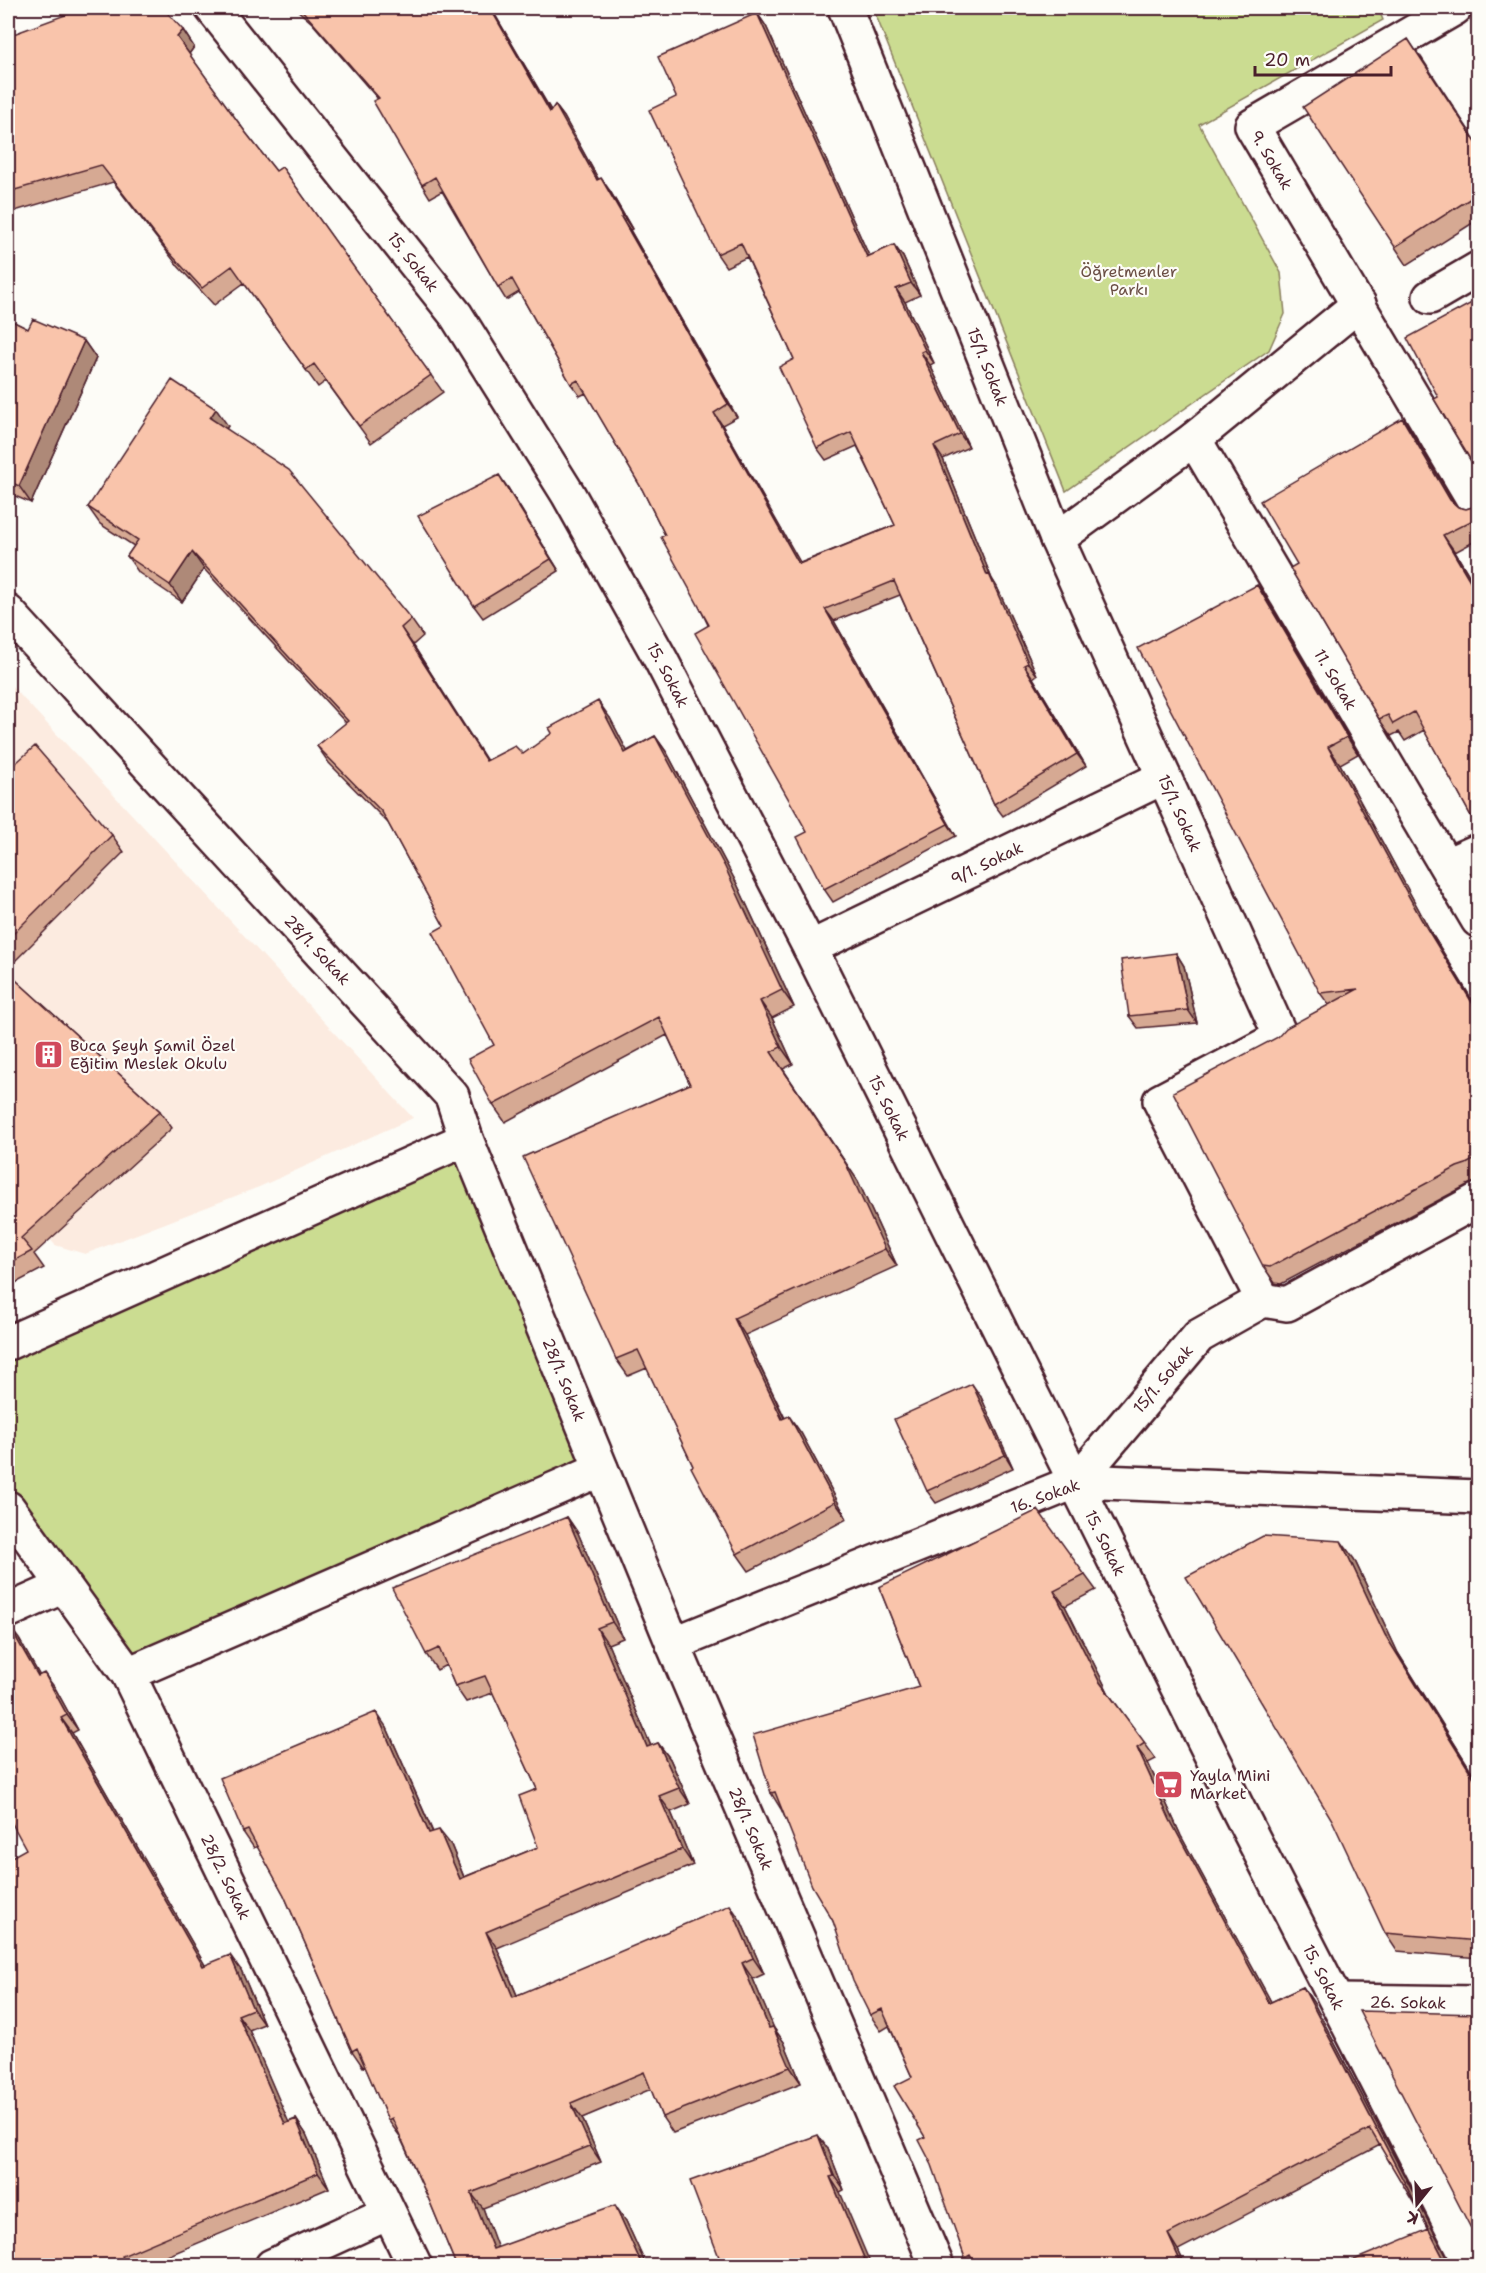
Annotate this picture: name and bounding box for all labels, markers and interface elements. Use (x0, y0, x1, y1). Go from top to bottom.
scale bar (1255, 39, 1392, 77)
text: 20 m (1264, 48, 1310, 72)
street label: 9. Sokak (1246, 126, 1298, 194)
street label: 15. Sokak (383, 227, 444, 296)
park label: Öğretmenler Parkı (1081, 261, 1177, 300)
street label: 15/1. Sokak (963, 324, 1013, 409)
street label: 15. Sokak (642, 638, 694, 711)
street label: 11. Sokak (1310, 645, 1362, 714)
street label: 15/1. Sokak (1154, 771, 1207, 855)
street label: 9/1. Sokak (947, 836, 1026, 889)
street label: 28/1. Sokak (280, 910, 355, 989)
place label: Buca Şeyh Şamil Özel Eğitim Meslek Okulu (70, 1035, 235, 1074)
building icon: Buca Şeyh Şamil Özel Eğitim Meslek Okulu (33, 1038, 65, 1070)
street label: 15. Sokak (864, 1071, 915, 1144)
street label: 28/1. Sokak (538, 1335, 591, 1424)
street label: 15/1. Sokak (1128, 1340, 1198, 1418)
street label: 16. Sokak (1007, 1474, 1083, 1518)
street label: 15. Sokak (1080, 1506, 1131, 1579)
place label: Yayla Mini Market (1190, 1765, 1271, 1804)
supermarket icon: Yayla Mini Market (1153, 1768, 1185, 1800)
street label: 28/1. Sokak (724, 1783, 778, 1873)
street label: 28/2. Sokak (196, 1830, 256, 1923)
street label: 15. Sokak (1298, 1940, 1350, 2013)
street label: 26. Sokak (1369, 1991, 1447, 2013)
north arrow (1387, 2174, 1447, 2234)
text: K (1404, 2206, 1421, 2229)

